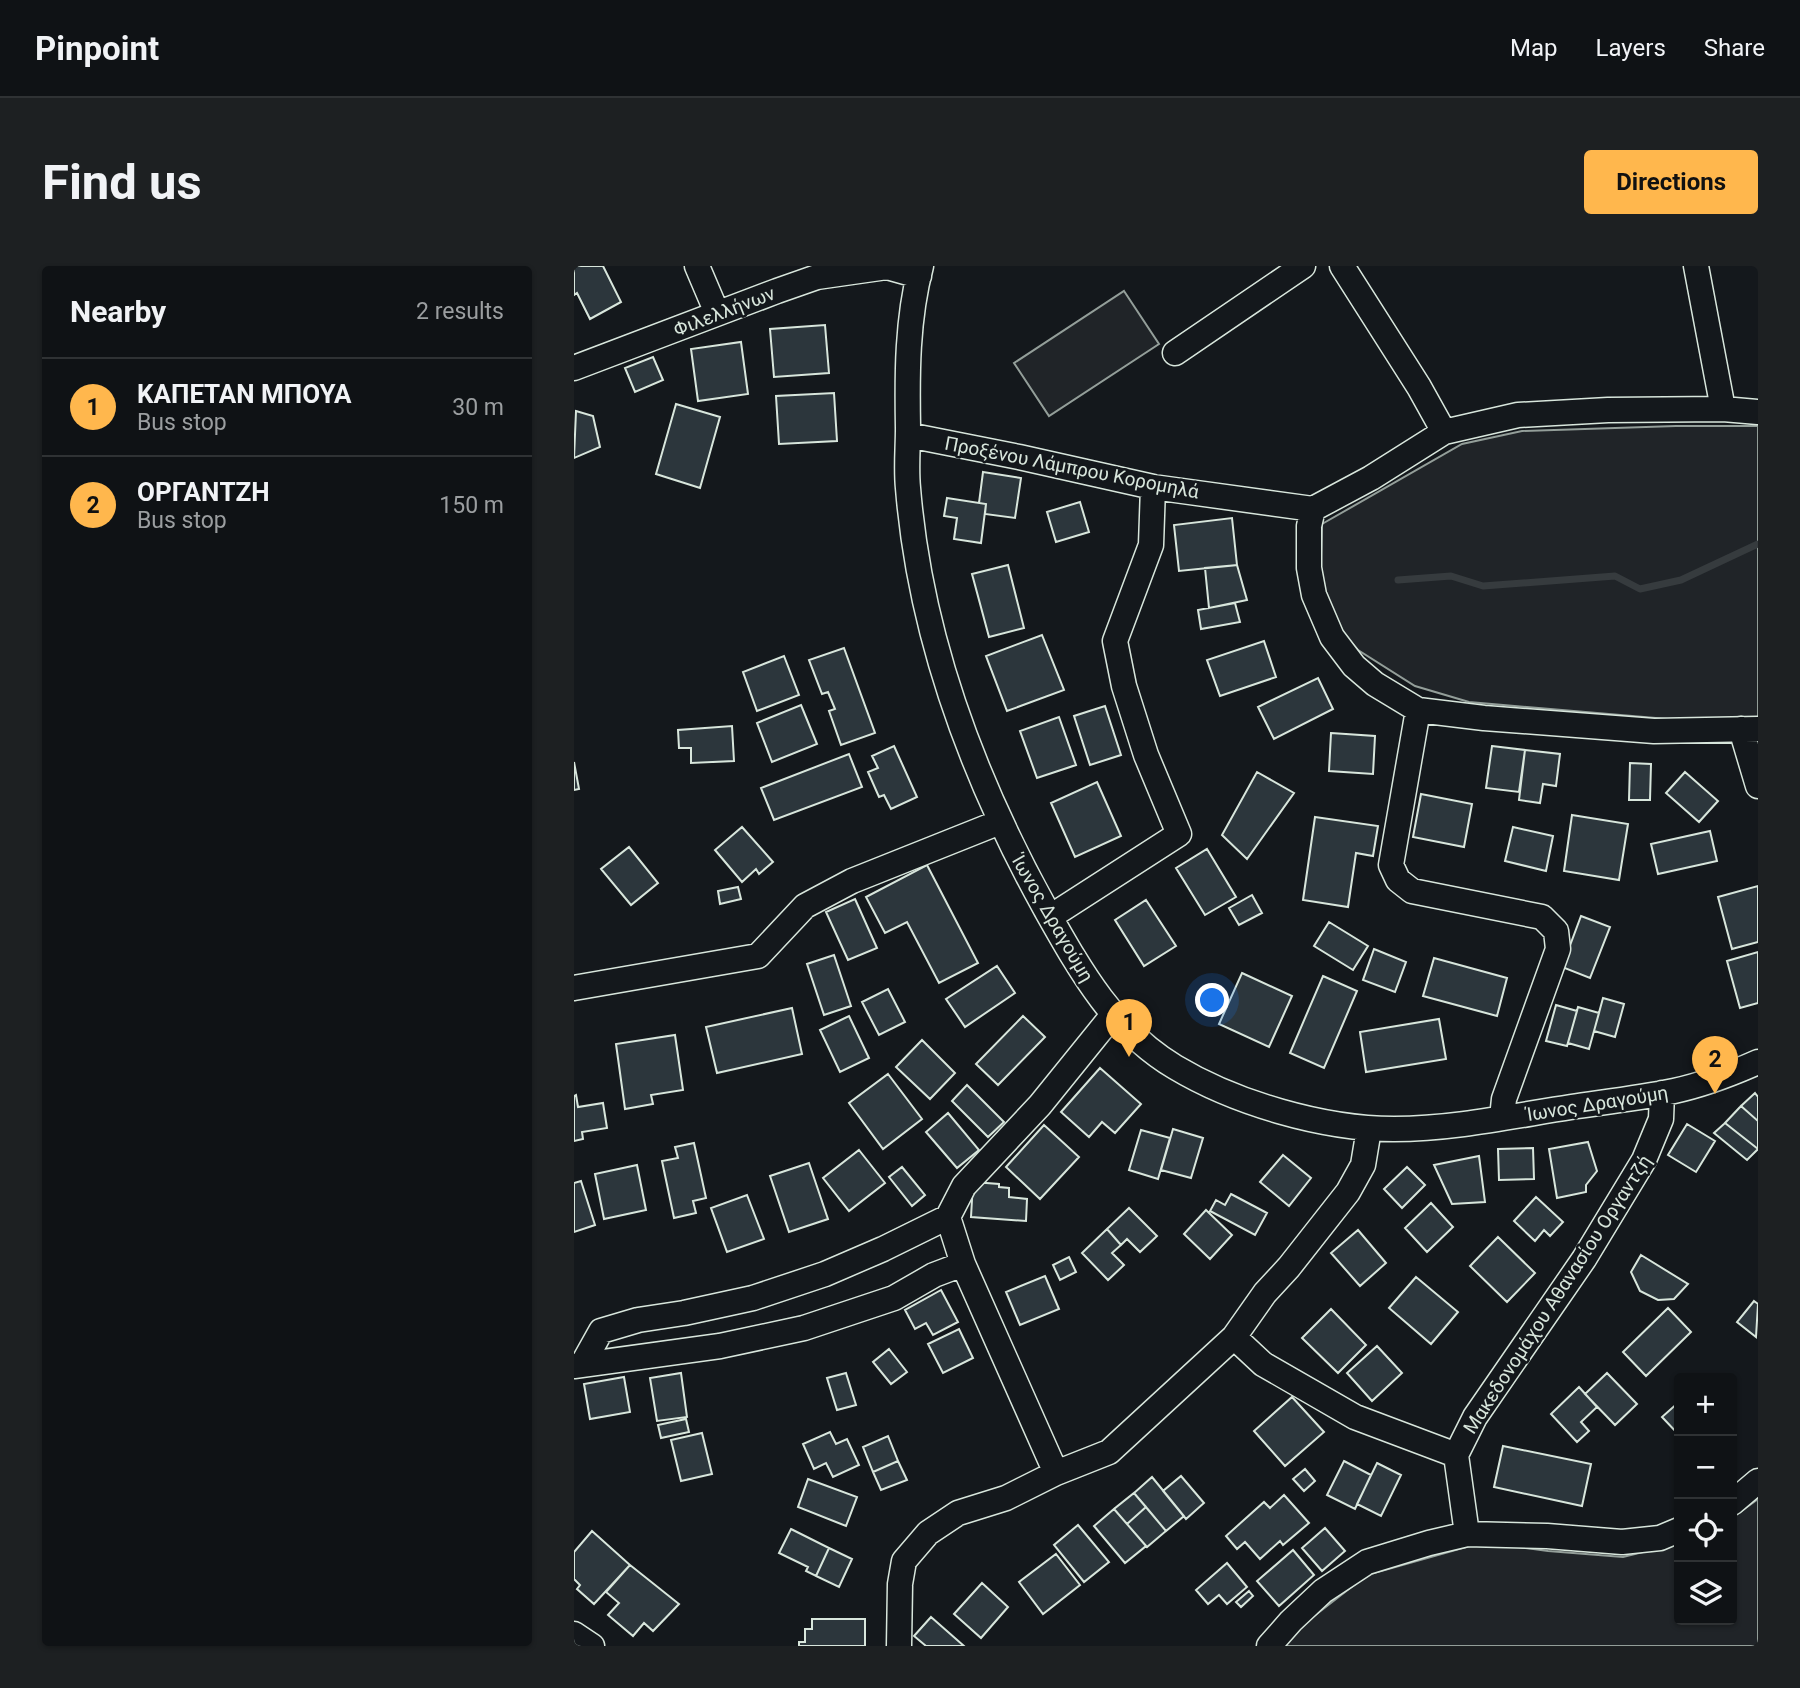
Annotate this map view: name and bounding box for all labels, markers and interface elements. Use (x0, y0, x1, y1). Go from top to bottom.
text: Pinpoint (35, 29, 159, 68)
text: Map (1510, 34, 1558, 62)
text: Layers (1596, 34, 1666, 62)
text: Share (1704, 34, 1765, 62)
button: Directions (1584, 150, 1758, 214)
text: Find us (42, 154, 202, 211)
street label: Φιλελλήνων (670, 282, 778, 341)
text: Nearby (70, 294, 166, 329)
text: 2 results (416, 298, 504, 325)
text: ΚΑΠΕΤΑΝ ΜΠΟΥΑ (137, 379, 351, 409)
text: 1 (86, 394, 100, 421)
text: 30 m (452, 394, 504, 421)
text: Bus stop (137, 409, 227, 436)
street label: Προξένου Λάμπρου Κορομηλά (943, 432, 1201, 504)
text: ΟΡΓΑΝΤΖΗ (137, 477, 270, 507)
text: 2 (86, 492, 100, 519)
text: 150 m (439, 492, 504, 519)
text: Bus stop (137, 507, 227, 534)
street label: Ίωνος Δραγούμη (1006, 849, 1098, 986)
your location (1195, 983, 1229, 1017)
pin: 1 (1106, 999, 1152, 1057)
pin: 2 (1692, 1036, 1738, 1094)
street label: Ίωνος Δραγούμη (1523, 1081, 1670, 1126)
street label: Μακεδονομάχου Αθανασίου Οργαντζή (1459, 1151, 1656, 1438)
map controls (1674, 1373, 1737, 1625)
button: + (1674, 1373, 1737, 1436)
button: − (1674, 1436, 1737, 1499)
button: locate (1674, 1499, 1737, 1562)
button: layers (1674, 1562, 1737, 1625)

